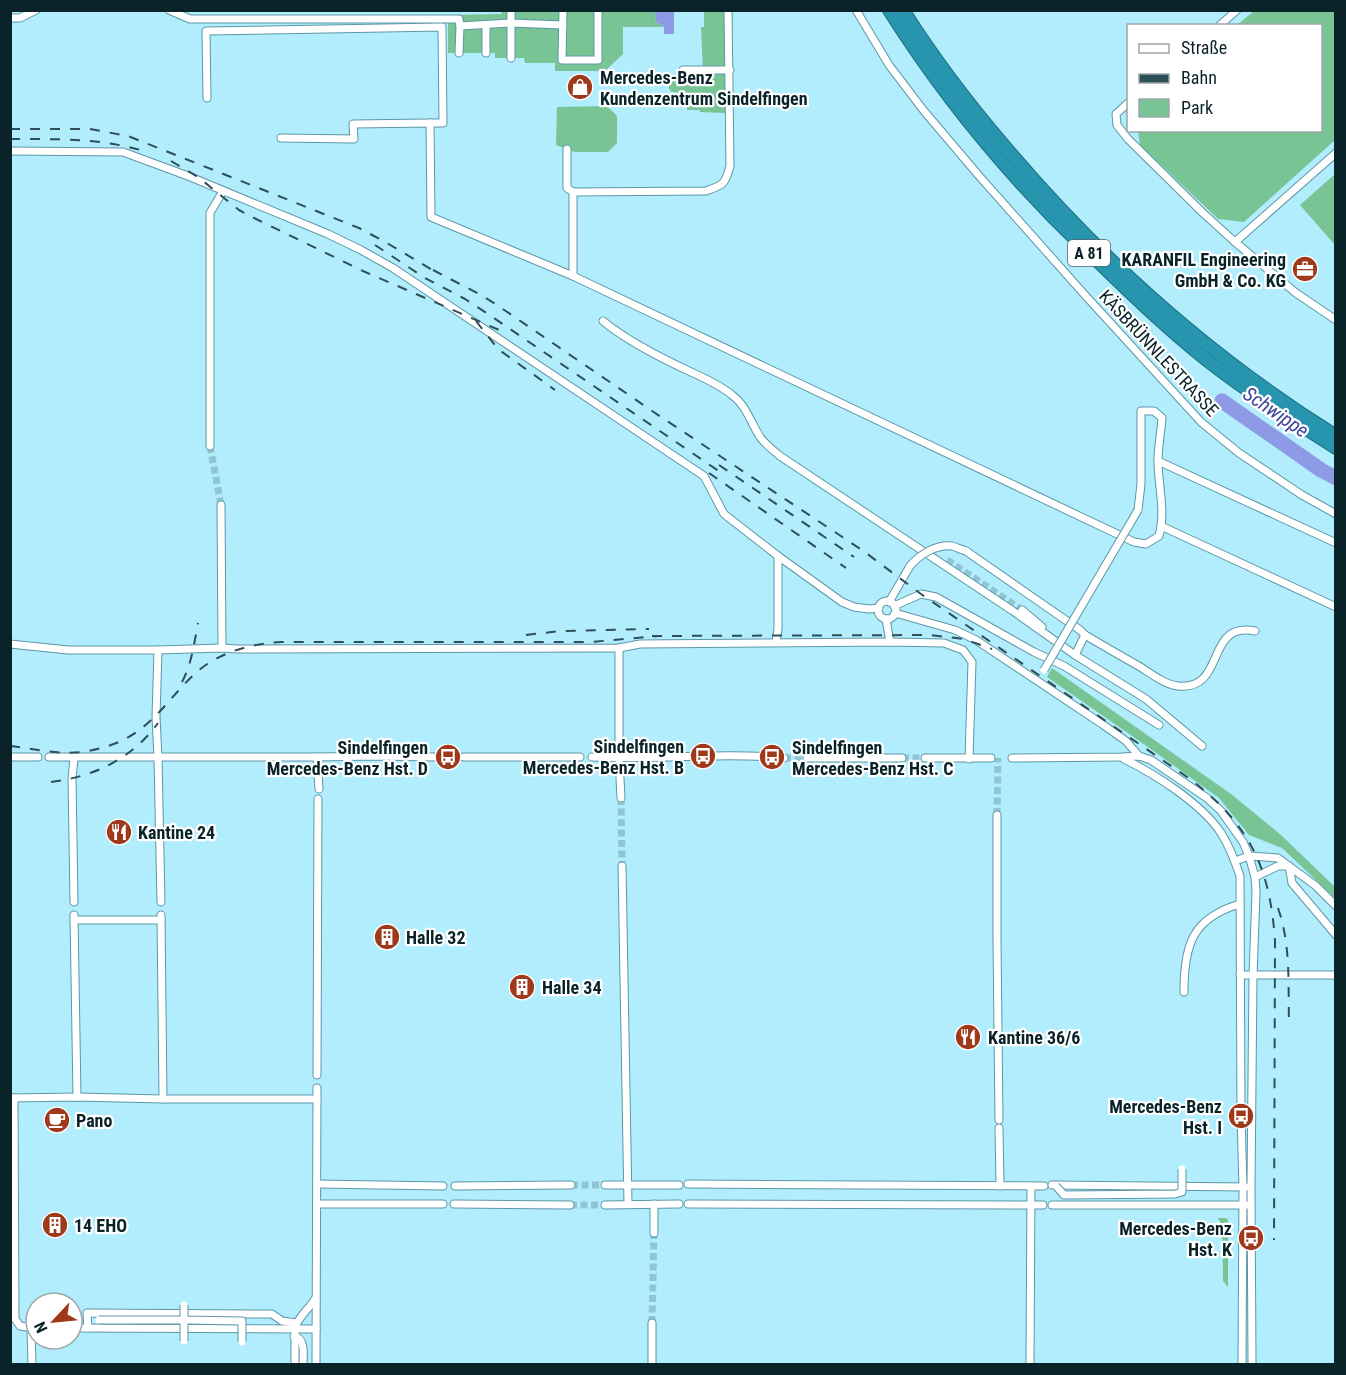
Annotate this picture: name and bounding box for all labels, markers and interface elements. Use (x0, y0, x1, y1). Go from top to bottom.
legend (1127, 24, 1322, 132)
text: Straße (1181, 37, 1227, 58)
place label: Mercedes-Benz Kundenzentrum Sindelfingen (600, 67, 808, 109)
text: Bahn (1181, 67, 1217, 88)
shop icon: Mercedes-Benz Kundenzentrum Sindelfingen (565, 72, 595, 102)
text: Park (1181, 97, 1213, 118)
road number: A 81 (1068, 240, 1110, 266)
place label: KARANFIL Engineering GmbH & Co. KG (1122, 249, 1286, 291)
office icon: KARANFIL Engineering GmbH & Co. KG (1290, 254, 1320, 284)
street label: KÄSBRÜNNLESTRASSE (1095, 285, 1223, 421)
water label: Schwippe (1239, 381, 1313, 443)
place label: Sindelfingen Mercedes-Benz Hst. B (523, 736, 684, 778)
place label: Sindelfingen Mercedes-Benz Hst. D (267, 737, 428, 779)
place label: Sindelfingen Mercedes-Benz Hst. C (792, 737, 953, 779)
bus stop icon: Sindelfingen Mercedes-Benz Hst. B (688, 741, 718, 771)
bus stop icon: Sindelfingen Mercedes-Benz Hst. D (433, 742, 463, 772)
bus stop icon: Sindelfingen Mercedes-Benz Hst. C (757, 742, 787, 772)
restaurant icon: Kantine 24 (104, 817, 134, 847)
place label: Kantine 24 (138, 822, 215, 843)
building icon: Halle 32 (372, 922, 402, 952)
place label: Halle 32 (406, 927, 466, 948)
building icon: Halle 34 (507, 972, 537, 1002)
place label: Halle 34 (542, 977, 602, 998)
restaurant icon: Kantine 36/6 (953, 1022, 983, 1052)
place label: Kantine 36/6 (988, 1027, 1080, 1048)
place label: Mercedes-Benz Hst. I (1109, 1096, 1222, 1138)
bus stop icon: Mercedes-Benz Hst. I (1226, 1101, 1256, 1131)
cafe icon: Pano (42, 1105, 72, 1135)
place label: Pano (76, 1110, 112, 1131)
building icon: 14 EHO (40, 1210, 70, 1240)
place label: 14 EHO (74, 1215, 127, 1236)
place label: Mercedes-Benz Hst. K (1119, 1218, 1233, 1260)
bus stop icon: Mercedes-Benz Hst. K (1236, 1223, 1266, 1253)
north arrow (24, 1291, 84, 1351)
text: N (30, 1319, 52, 1336)

